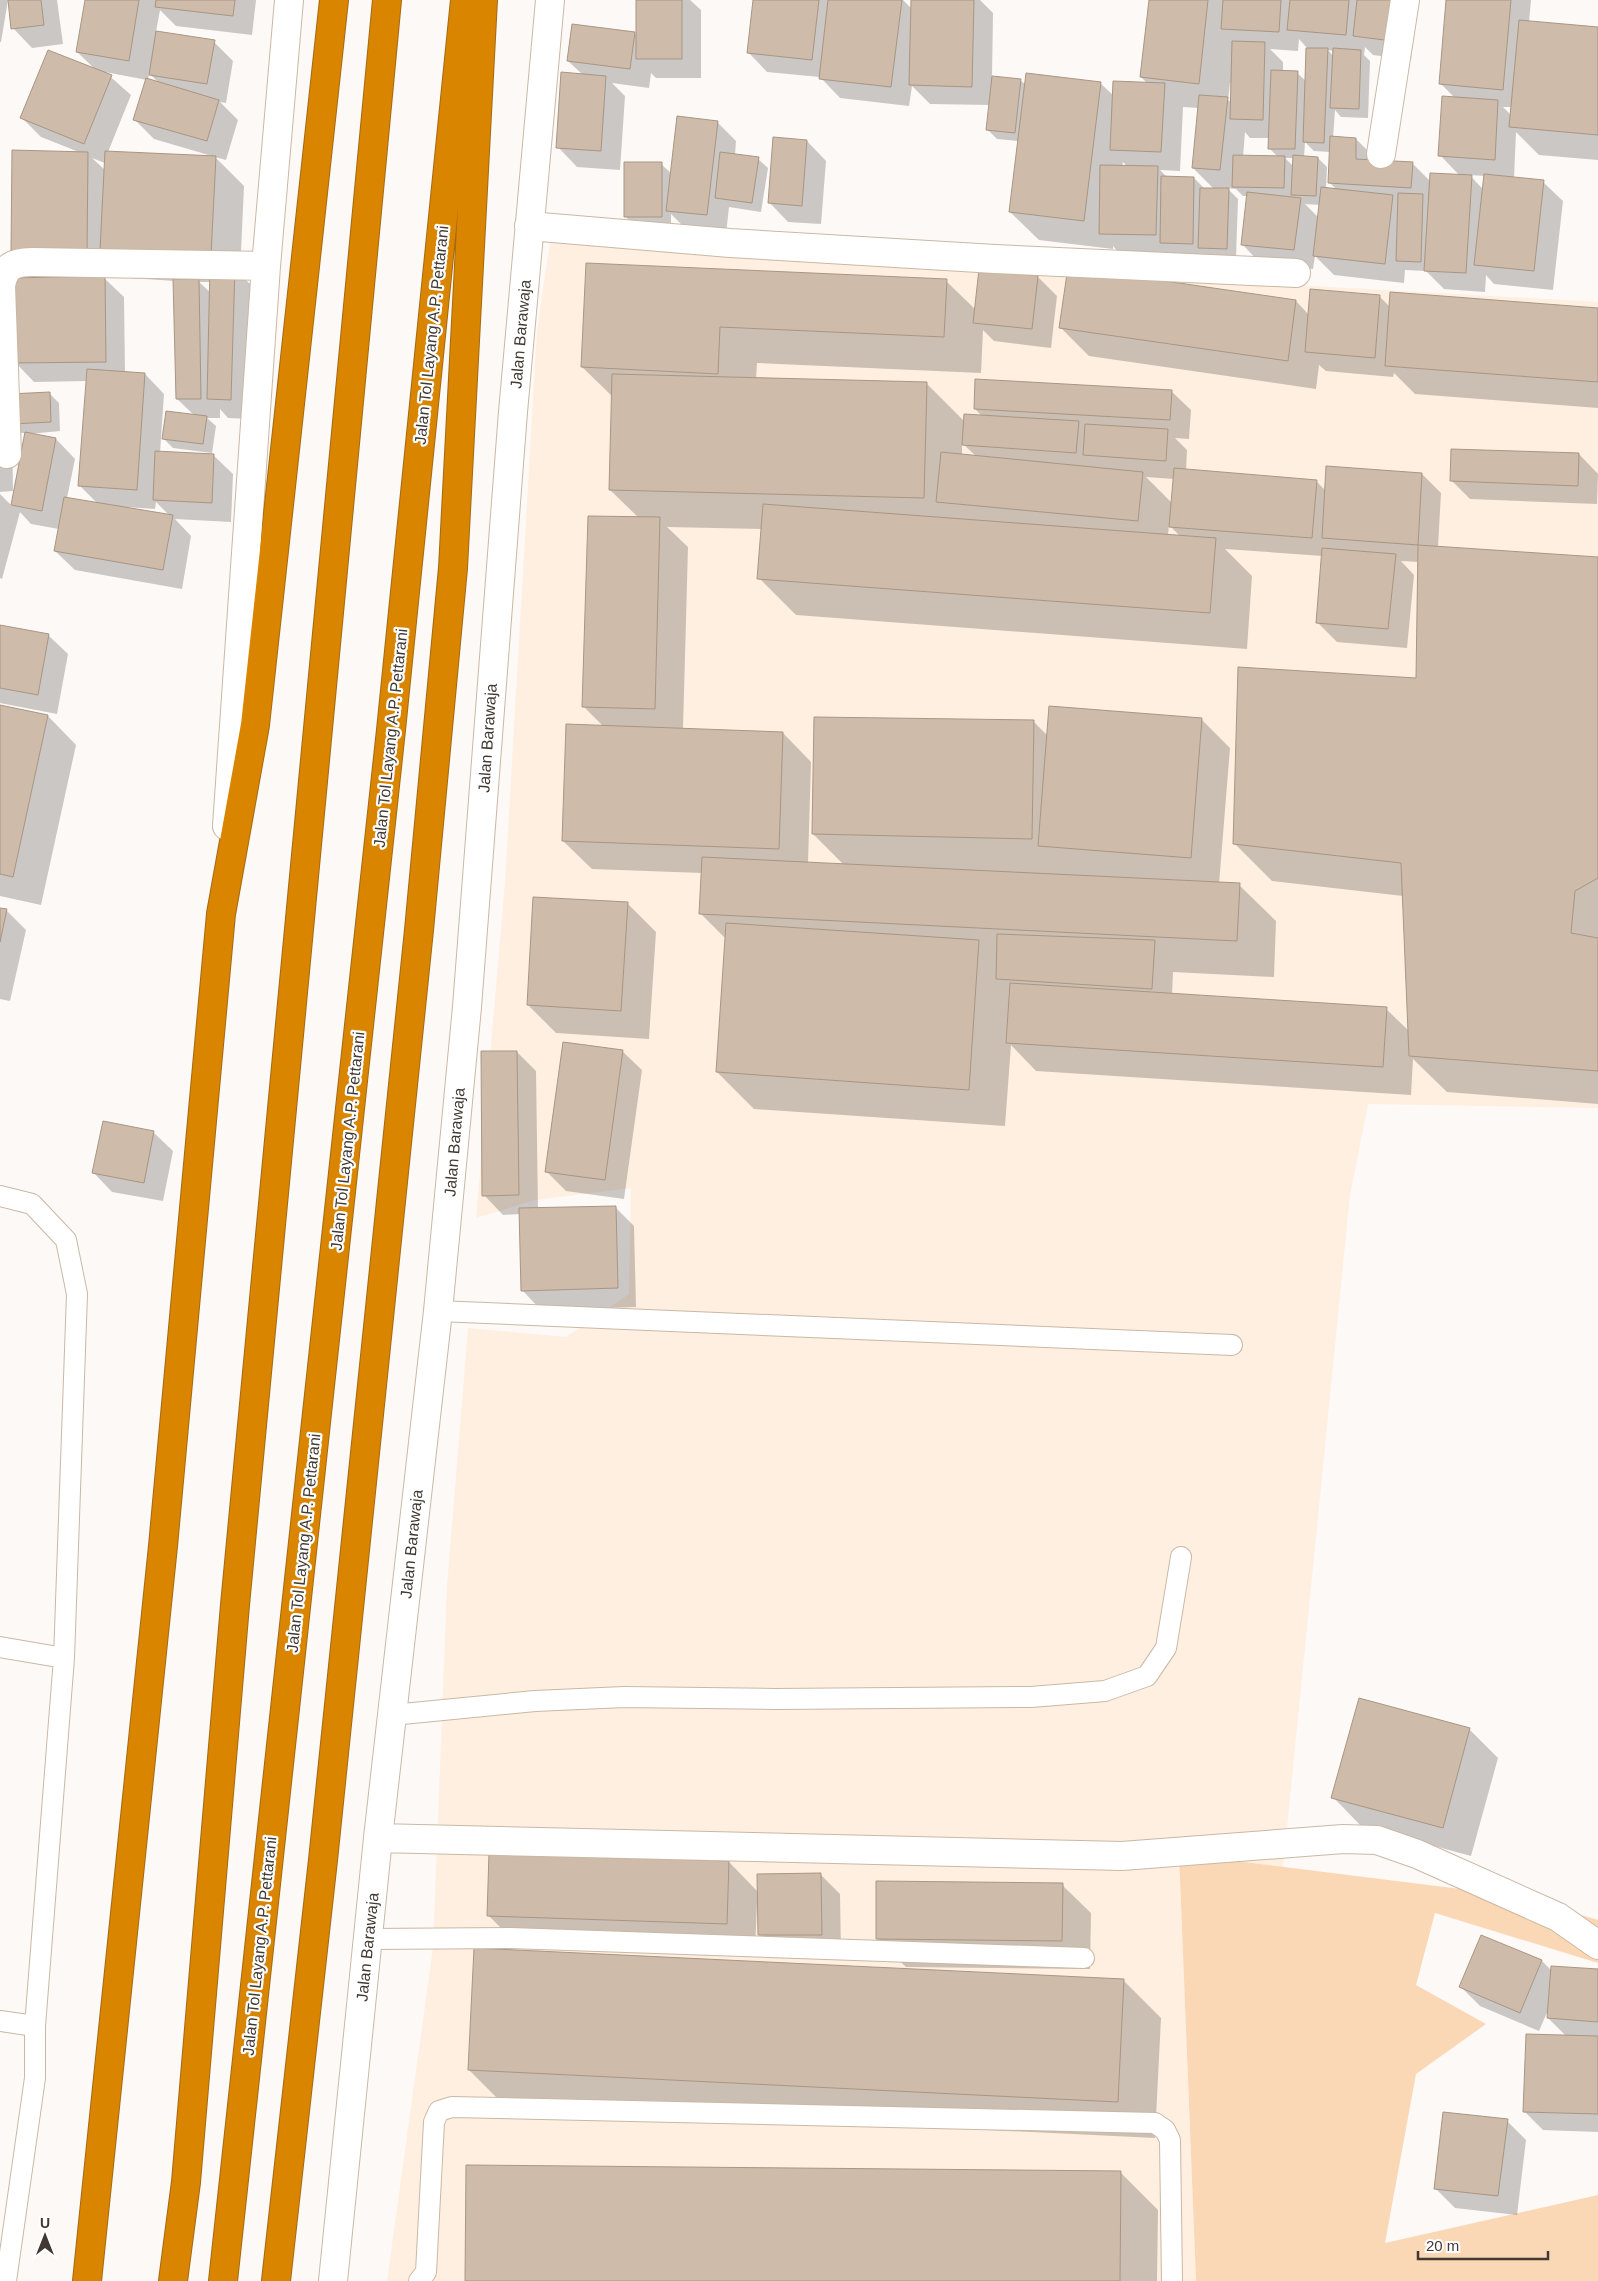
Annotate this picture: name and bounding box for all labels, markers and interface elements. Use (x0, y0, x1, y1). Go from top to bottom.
street label: Jalan Tol Layang A.P. Pettarani (412, 225, 451, 445)
street label: Jalan Barawaja (507, 279, 534, 389)
street label: Jalan Tol Layang A.P. Pettarani (371, 628, 410, 848)
street label: Jalan Barawaja (475, 683, 500, 793)
street label: Jalan Tol Layang A.P. Pettarani (328, 1031, 367, 1251)
street label: Jalan Barawaja (441, 1087, 468, 1197)
street label: Jalan Tol Layang A.P. Pettarani (284, 1433, 323, 1653)
street label: Jalan Barawaja (397, 1489, 426, 1599)
street label: Jalan Tol Layang A.P. Pettarani (240, 1836, 279, 2056)
street label: Jalan Barawaja (353, 1892, 382, 2002)
north arrow (20, 2211, 70, 2261)
text: U (40, 2215, 50, 2231)
scale bar (1418, 2228, 1548, 2260)
text: 20 m (1426, 2237, 1459, 2254)

